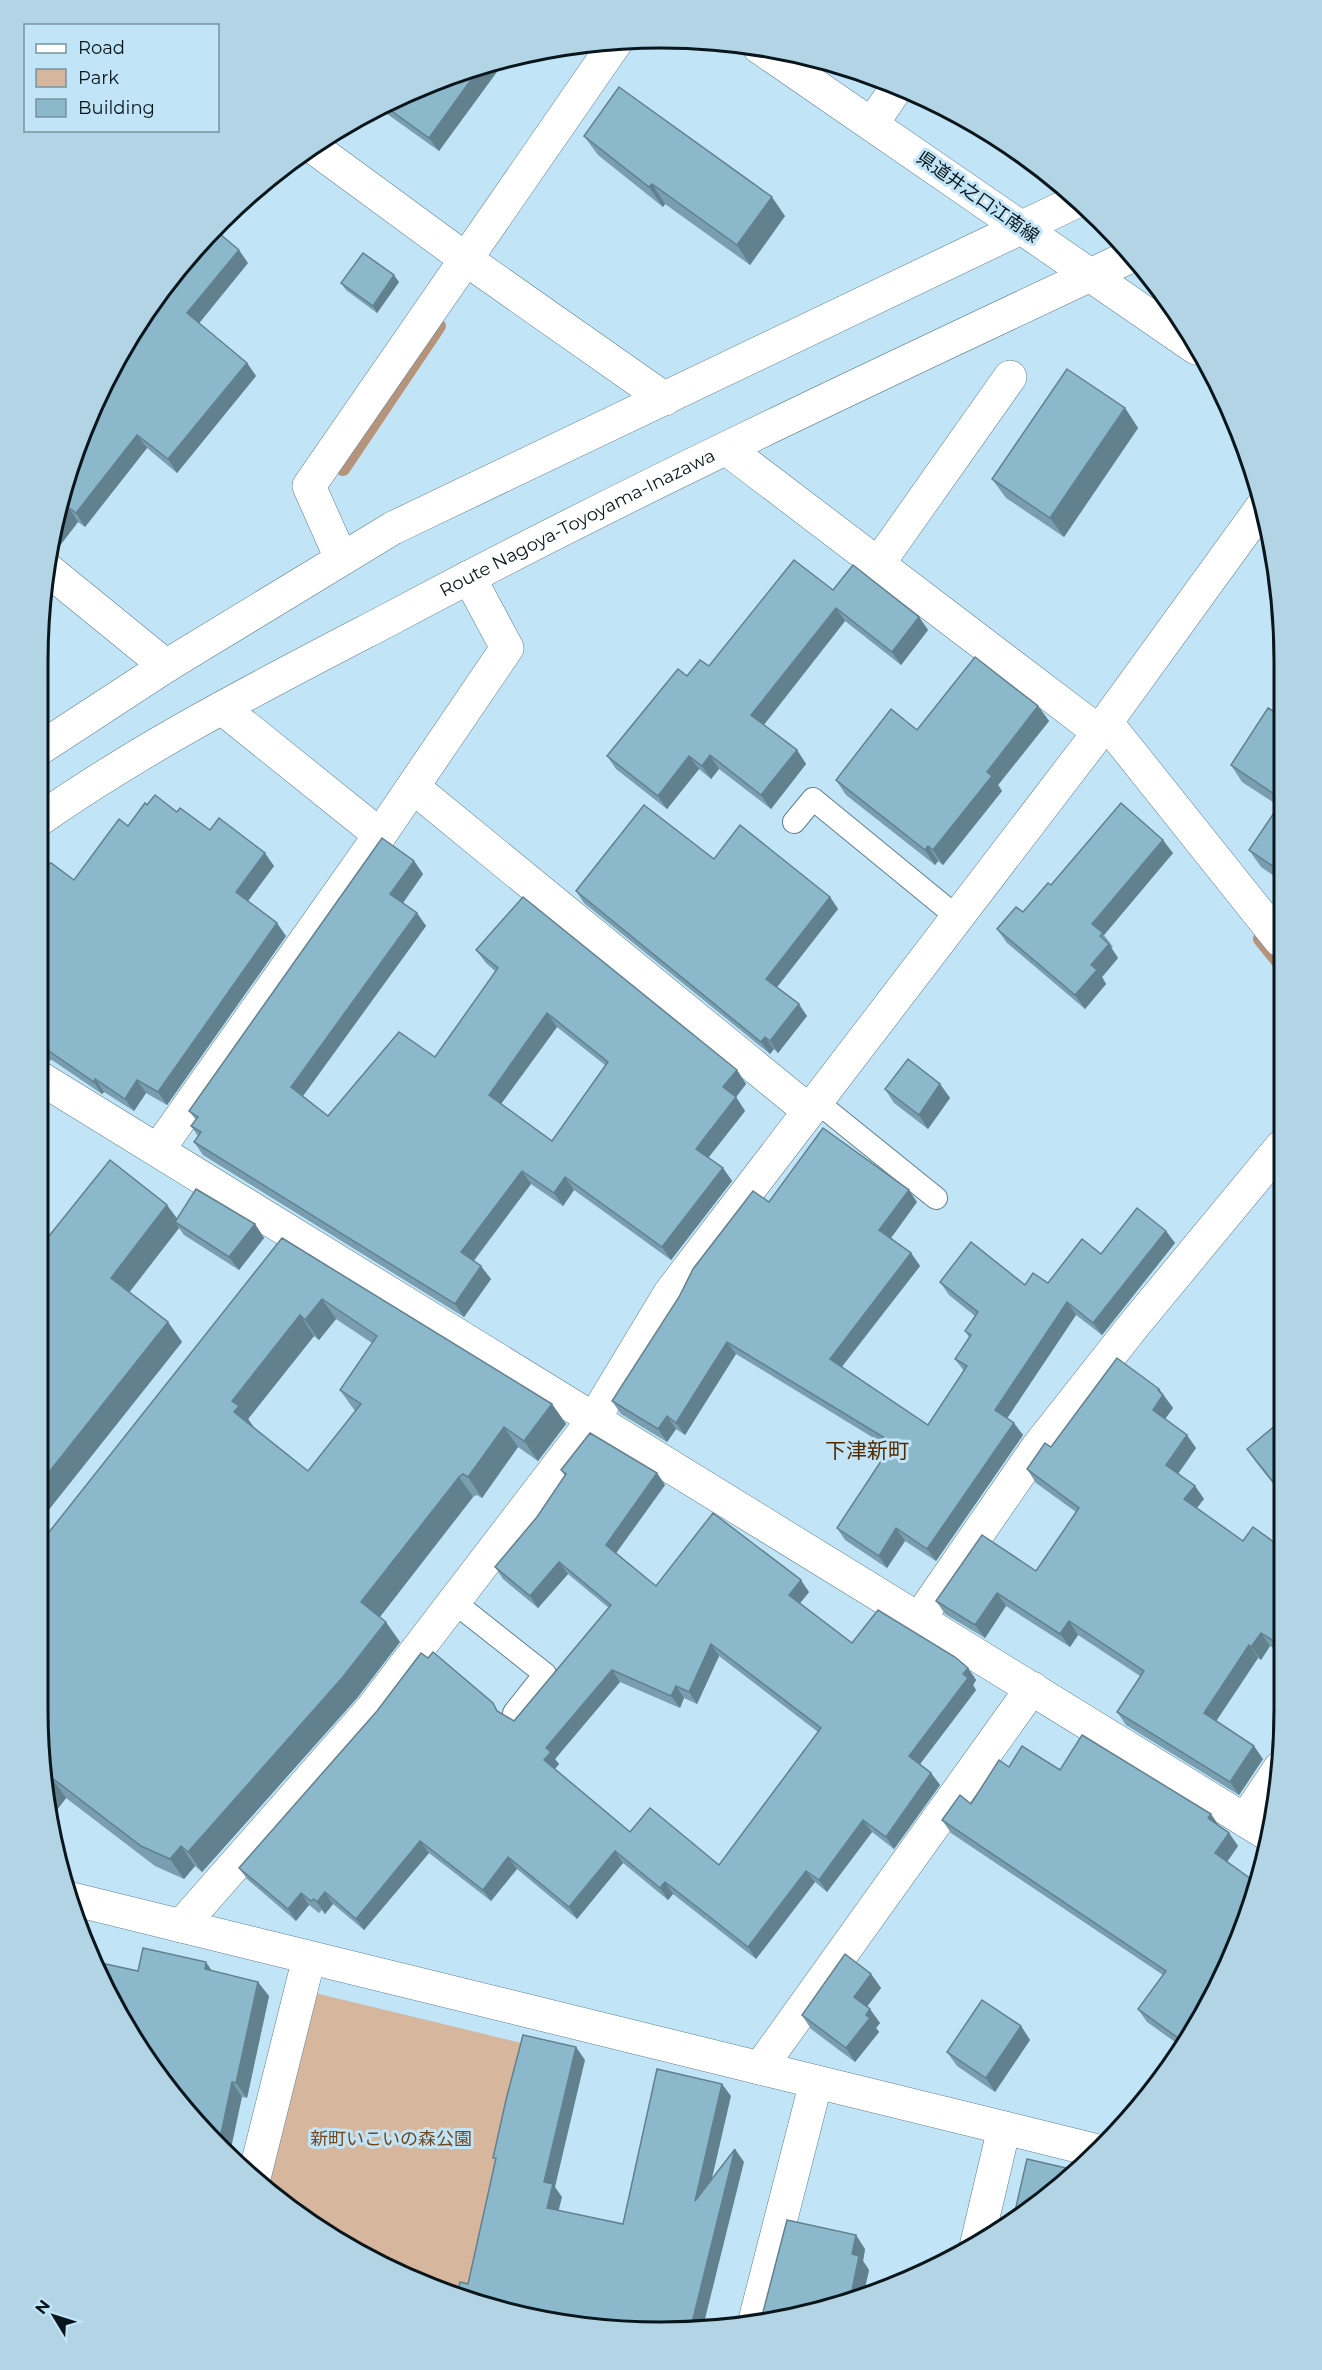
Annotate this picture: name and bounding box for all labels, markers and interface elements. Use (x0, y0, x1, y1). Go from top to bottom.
legend (24, 24, 219, 132)
text: Road (78, 37, 125, 59)
text: Park (78, 67, 119, 89)
text: Building (78, 97, 155, 119)
street label: 県道井之口江南線 (913, 147, 1043, 247)
street label: Route Nagoya-Toyoyama-Inazawa (436, 444, 719, 602)
district label: 下津新町 (825, 1438, 909, 1463)
park label: 新町いこいの森公園 (310, 2128, 472, 2150)
north arrow (24, 2286, 84, 2346)
text: N (31, 2296, 54, 2318)

